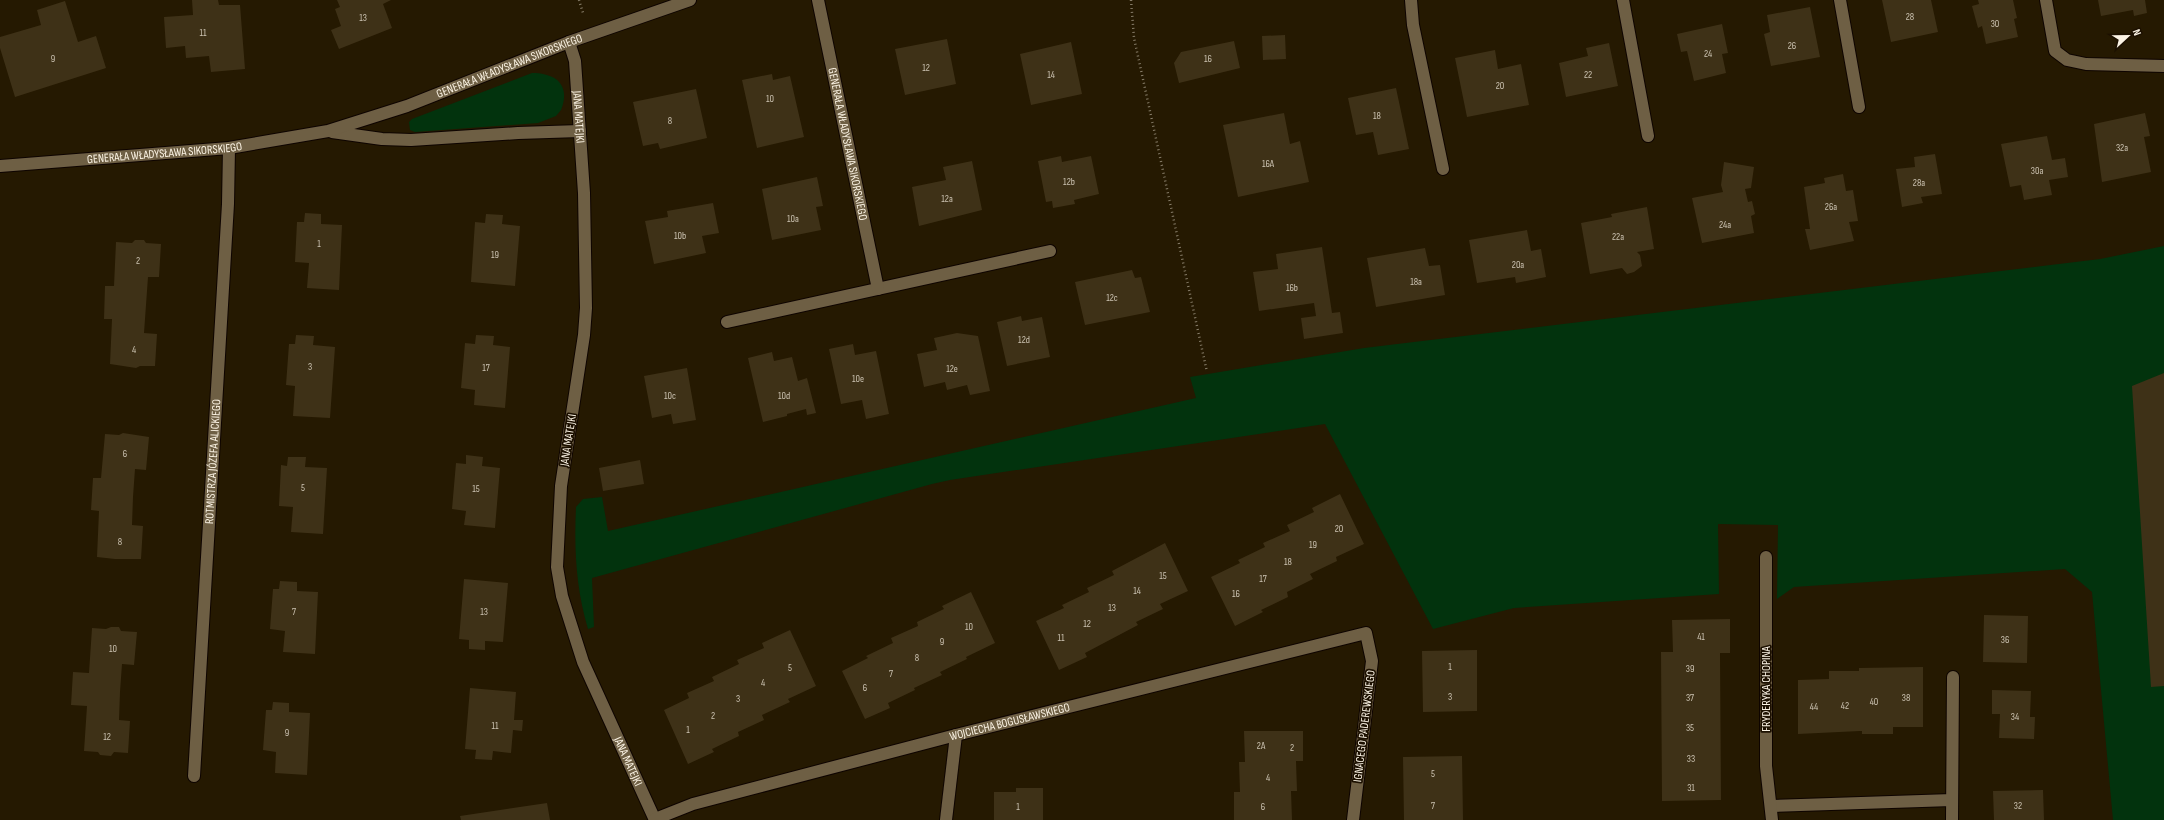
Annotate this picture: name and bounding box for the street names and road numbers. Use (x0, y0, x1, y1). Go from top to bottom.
street label: GENERAŁA WŁADYSŁAWA SIKORSKIEGO (434, 31, 585, 102)
street label: GENERAŁA WŁADYSŁAWA SIKORSKIEGO (824, 66, 871, 222)
street label: JANA MATEJKI (569, 89, 588, 144)
street label: GENERAŁA WŁADYSŁAWA SIKORSKIEGO (86, 139, 243, 167)
street label: ROTMISTRZA JÓZEFA ALICKIEGO (202, 399, 224, 525)
street label: JANA MATEJKI (557, 413, 580, 468)
street label: FRYDERYKA CHOPINA (1759, 645, 1774, 732)
street label: IGNACEGO PADEREWSKIEGO (1350, 669, 1379, 783)
street label: WOJCIECHA BOGUSŁAWSKIEGO (948, 700, 1072, 744)
street label: JANA MATEJKI (610, 734, 646, 789)

